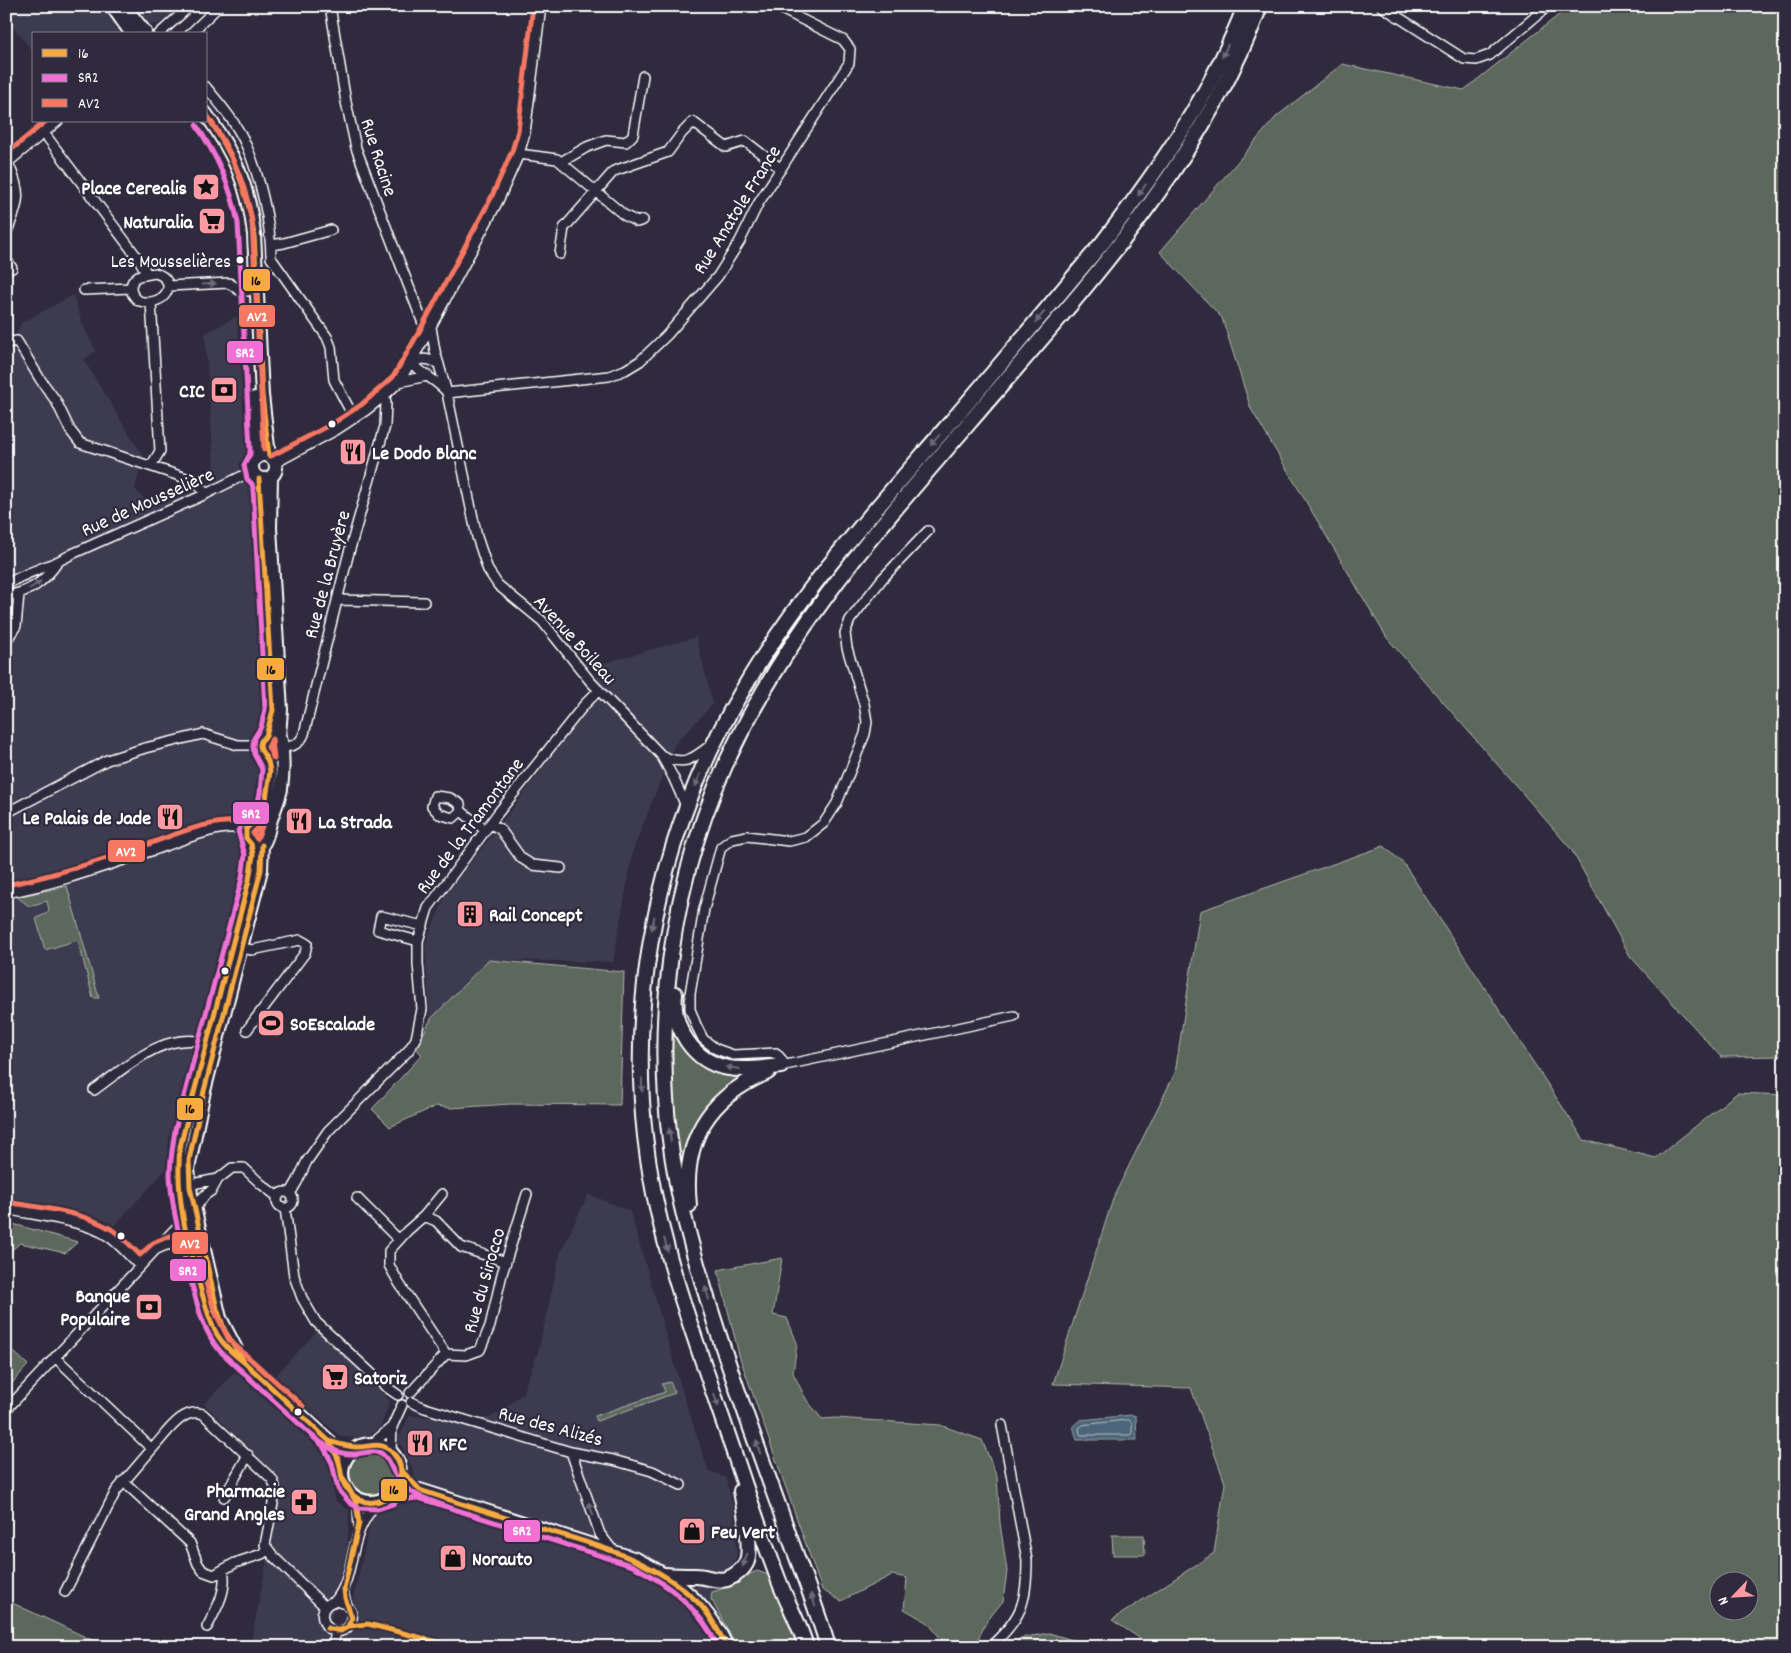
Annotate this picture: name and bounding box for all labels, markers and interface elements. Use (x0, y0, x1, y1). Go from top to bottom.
legend (32, 32, 208, 122)
text: 16 (78, 44, 89, 66)
one-way arrow (1221, 44, 1229, 58)
text: SR2 (78, 68, 98, 90)
text: AV2 (78, 94, 100, 116)
street label: Rue Racine (351, 115, 403, 201)
street label: Rue Anatole France (688, 140, 790, 281)
place icon: Place Cerealis (191, 172, 221, 202)
place label: Place Cerealis (81, 176, 187, 204)
one-way arrow (1137, 183, 1147, 197)
supermarket icon: Naturalia (197, 206, 227, 236)
place label: Naturalia (123, 210, 194, 238)
place label: Les Mousselières (111, 250, 231, 277)
marker: Les Mousselières (235, 255, 245, 265)
line badge: 16 (242, 268, 271, 292)
text: 16 (251, 272, 261, 292)
one-way arrow (201, 280, 217, 288)
line badge: AV2 (238, 304, 276, 328)
text: AV2 (247, 308, 267, 328)
one-way arrow (1035, 310, 1046, 323)
line badge: SR2 (226, 340, 264, 364)
text: SR2 (235, 344, 255, 364)
bank icon: CIC (209, 375, 239, 405)
place label: CIC (179, 379, 205, 407)
unlabelled marker (327, 419, 337, 429)
one-way arrow (929, 434, 941, 446)
restaurant icon: Le Dodo Blanc (338, 437, 368, 467)
place label: Le Dodo Blanc (372, 441, 477, 469)
street label: Rue de Mousselière (77, 462, 219, 546)
street label: Rue de la Bruyère (298, 507, 360, 642)
one-way arrow (28, 580, 42, 590)
street label: Avenue Boileau (526, 590, 622, 692)
line badge: 16 (256, 657, 285, 681)
text: 16 (266, 661, 276, 681)
street label: Rue de la Tramontane (411, 752, 532, 901)
one-way arrow (693, 773, 701, 787)
line badge: SR2 (232, 801, 270, 825)
restaurant icon: Le Palais de Jade (155, 802, 185, 832)
text: SR2 (241, 805, 261, 825)
place label: Le Palais de Jade (23, 806, 151, 834)
restaurant icon: La Strada (284, 806, 314, 836)
place label: La Strada (318, 810, 393, 838)
line badge: AV2 (107, 839, 146, 863)
text: AV2 (116, 843, 136, 863)
building icon: Rail Concept (455, 899, 485, 929)
place label: Rail Concept (489, 903, 583, 931)
one-way arrow (649, 916, 657, 931)
unlabelled marker (220, 966, 230, 976)
sports icon: SoEscalade (256, 1008, 286, 1038)
place label: SoEscalade (290, 1012, 375, 1040)
one-way arrow (724, 1064, 740, 1072)
one-way arrow (638, 1077, 646, 1093)
line badge: 16 (176, 1097, 204, 1121)
text: 16 (185, 1100, 195, 1120)
one-way arrow (666, 1127, 674, 1143)
street label: Rue du Sirocco (458, 1225, 514, 1337)
unlabelled marker (116, 1231, 126, 1241)
line badge: AV2 (171, 1231, 209, 1255)
text: AV2 (180, 1235, 200, 1255)
one-way arrow (663, 1238, 671, 1253)
line badge: SR2 (169, 1258, 207, 1282)
text: SR2 (178, 1262, 198, 1282)
place label: Banque Populaire (60, 1284, 130, 1335)
one-way arrow (702, 1286, 710, 1301)
bank icon: Banque Populaire (134, 1292, 164, 1322)
supermarket icon: Satoriz (320, 1362, 350, 1392)
place label: Satoriz (354, 1366, 408, 1394)
one-way arrow (713, 1392, 720, 1407)
street label: Rue des Alizés (495, 1401, 605, 1455)
unlabelled marker (293, 1407, 303, 1417)
restaurant icon: KFC (405, 1428, 435, 1458)
place label: KFC (439, 1432, 467, 1460)
one-way arrow (754, 1440, 761, 1455)
line badge: 16 (380, 1478, 408, 1502)
place label: Pharmacie Grand Angles (184, 1479, 285, 1530)
text: 16 (389, 1481, 399, 1501)
pharmacy icon: Pharmacie Grand Angles (289, 1487, 319, 1517)
one-way arrow (587, 1501, 595, 1516)
shop icon: Feu Vert (677, 1516, 707, 1546)
line badge: SR2 (503, 1519, 541, 1543)
place label: Feu Vert (711, 1520, 776, 1548)
text: SR2 (512, 1522, 532, 1542)
shop icon: Norauto (438, 1543, 468, 1573)
place label: Norauto (472, 1547, 533, 1575)
one-way arrow (741, 1553, 749, 1568)
north arrow (1708, 1570, 1758, 1620)
one-way arrow (809, 1593, 816, 1608)
text: N (1713, 1593, 1735, 1608)

